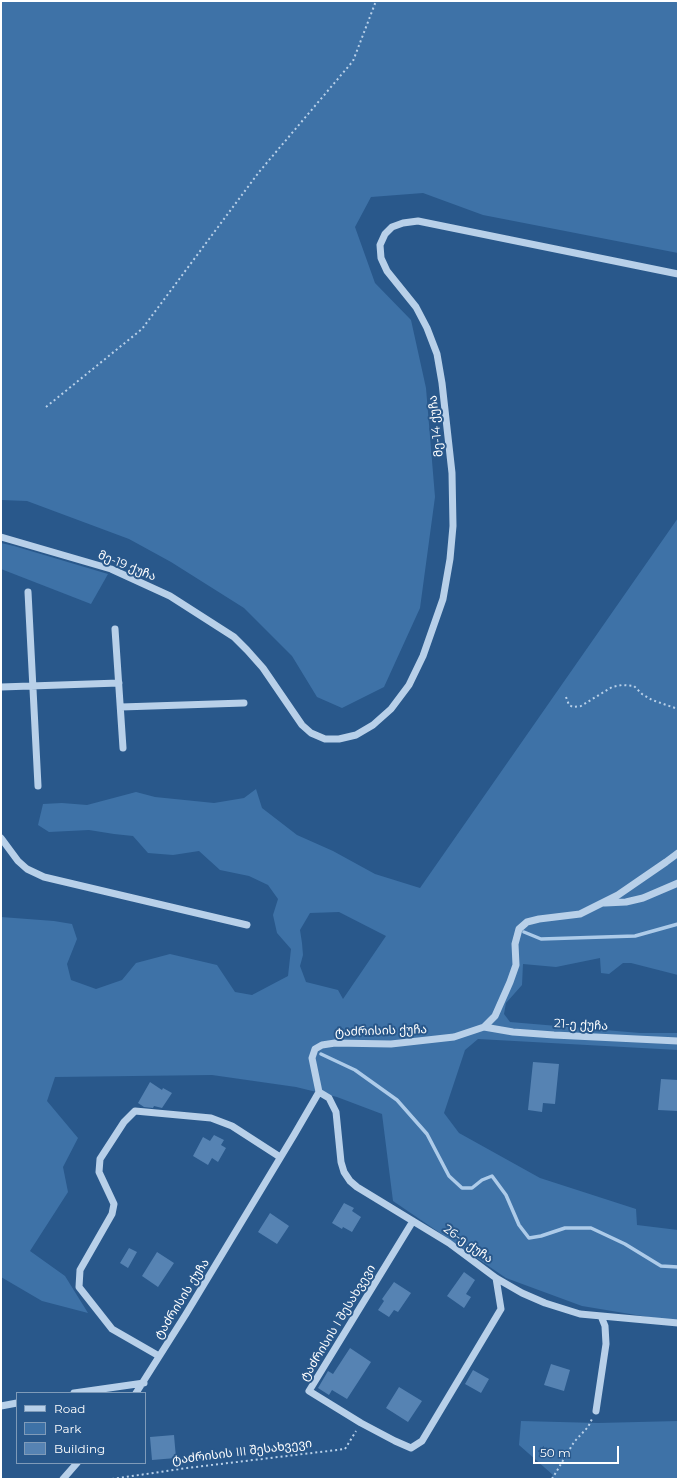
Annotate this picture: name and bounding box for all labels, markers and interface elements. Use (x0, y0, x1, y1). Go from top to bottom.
street label: მე-14 ქუჩა (426, 394, 446, 458)
street label: მე-19 ქუჩა (96, 548, 158, 584)
street label: 21-ე ქუჩა (554, 1016, 608, 1034)
street label: ტაძრისის ქუჩა (335, 1022, 427, 1040)
street label: 26-ე ქუჩა (441, 1222, 495, 1266)
street label: ტაძრისის ქუჩა (151, 1256, 213, 1342)
street label: ტაძრისის I შესახვევი (297, 1262, 379, 1384)
legend (16, 1392, 146, 1464)
text: Road (54, 1401, 85, 1416)
text: Park (54, 1421, 81, 1436)
street label: ტაძრისის III შესახვევი (171, 1436, 313, 1468)
scale bar (535, 1438, 621, 1464)
text: Building (54, 1441, 105, 1456)
text: 50 m (540, 1445, 571, 1460)

